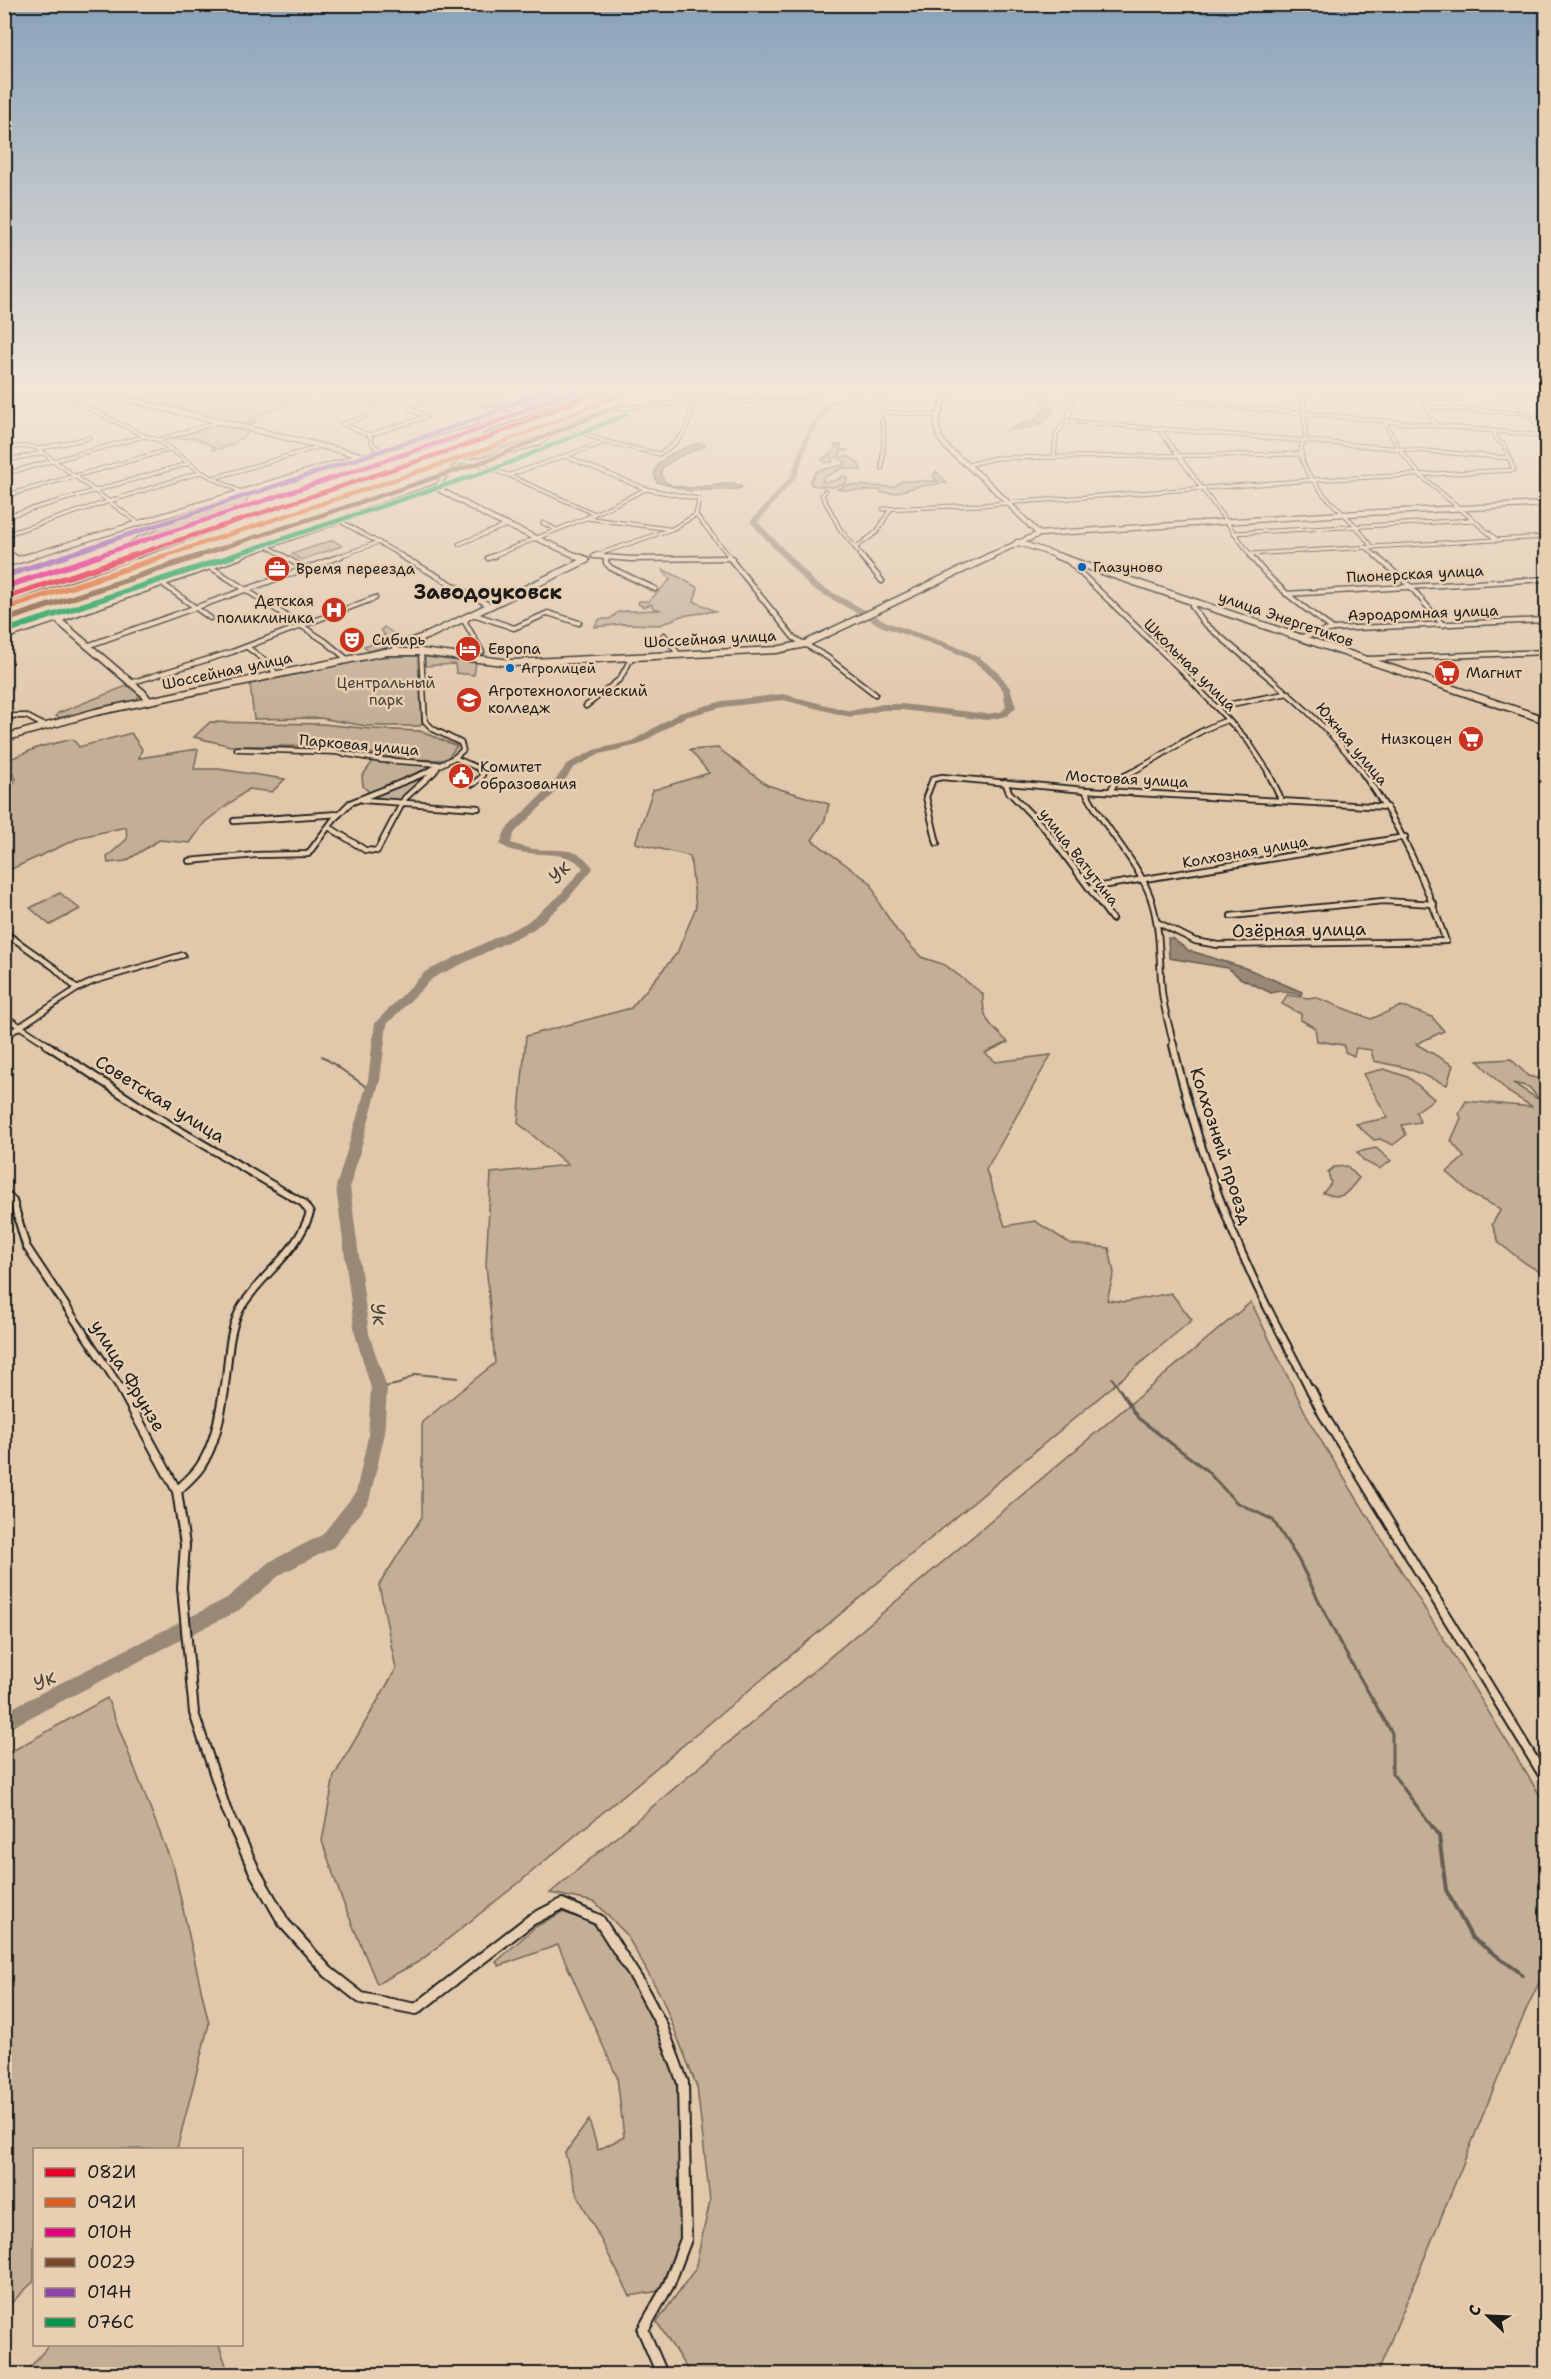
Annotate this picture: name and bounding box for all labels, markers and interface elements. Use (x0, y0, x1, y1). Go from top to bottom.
office icon: Время переезда (262, 554, 292, 584)
place label: Глазуново (1093, 558, 1163, 576)
place label: Время переезда (296, 559, 416, 579)
street label: Пионерская улица (1346, 560, 1485, 588)
marker: Глазуново (1076, 561, 1088, 573)
district label: Заводоуковск (414, 579, 562, 605)
street label: улица Энергетиков (1216, 587, 1356, 651)
place label: Детская поликлиника (217, 591, 315, 628)
hospital icon: Детская поликлиника (319, 595, 349, 625)
street label: Аэродромная улица (1347, 600, 1499, 626)
street label: Школьная улица (1139, 614, 1241, 716)
theatre icon: Сибирь (337, 625, 367, 655)
street label: Шоссейная улица (643, 626, 777, 652)
place label: Сибирь (372, 630, 426, 650)
hotel icon: Европа (453, 634, 483, 664)
place label: Европа (488, 639, 541, 659)
street label: Шоссейная улица (160, 647, 295, 695)
supermarket icon: Магнит (1432, 658, 1462, 688)
place label: Агролицей (521, 659, 596, 677)
marker: Агролицей (504, 662, 516, 674)
place label: Магнит (1466, 663, 1522, 683)
park label: Центральный парк (337, 673, 436, 710)
place label: Агротехнологический колледж (488, 681, 648, 718)
school or university icon: Агротехнологический колледж (454, 685, 484, 715)
street label: Южная улица (1312, 698, 1393, 790)
supermarket icon: Низкоцен (1456, 724, 1486, 754)
place label: Низкоцен (1381, 729, 1452, 749)
street label: Парковая улица (298, 730, 420, 760)
place label: Комитет образования (480, 757, 577, 794)
public building icon: Комитет образования (446, 761, 476, 791)
street label: Мостовая улица (1065, 766, 1190, 792)
street label: улица Ватутина (1035, 804, 1124, 911)
street label: Колхозная улица (1181, 831, 1310, 873)
water label: Ук (542, 855, 577, 889)
street label: Озёрная улица (1232, 917, 1366, 943)
street label: Советская улица (91, 1049, 229, 1149)
street label: Колхозный проезд (1184, 1064, 1258, 1228)
water label: Ук (365, 1301, 394, 1327)
street label: улица Фрунзе (85, 1316, 171, 1436)
water label: Ук (28, 1663, 60, 1697)
legend (33, 2148, 243, 2346)
text: 082И (87, 2160, 136, 2184)
text: 092И (87, 2190, 136, 2214)
text: 010Н (87, 2220, 132, 2244)
text: 002Э (87, 2250, 136, 2274)
text: 014Н (87, 2280, 132, 2304)
north arrow (1458, 2286, 1518, 2346)
text: С (1463, 2302, 1486, 2319)
text: 076С (87, 2310, 134, 2334)

